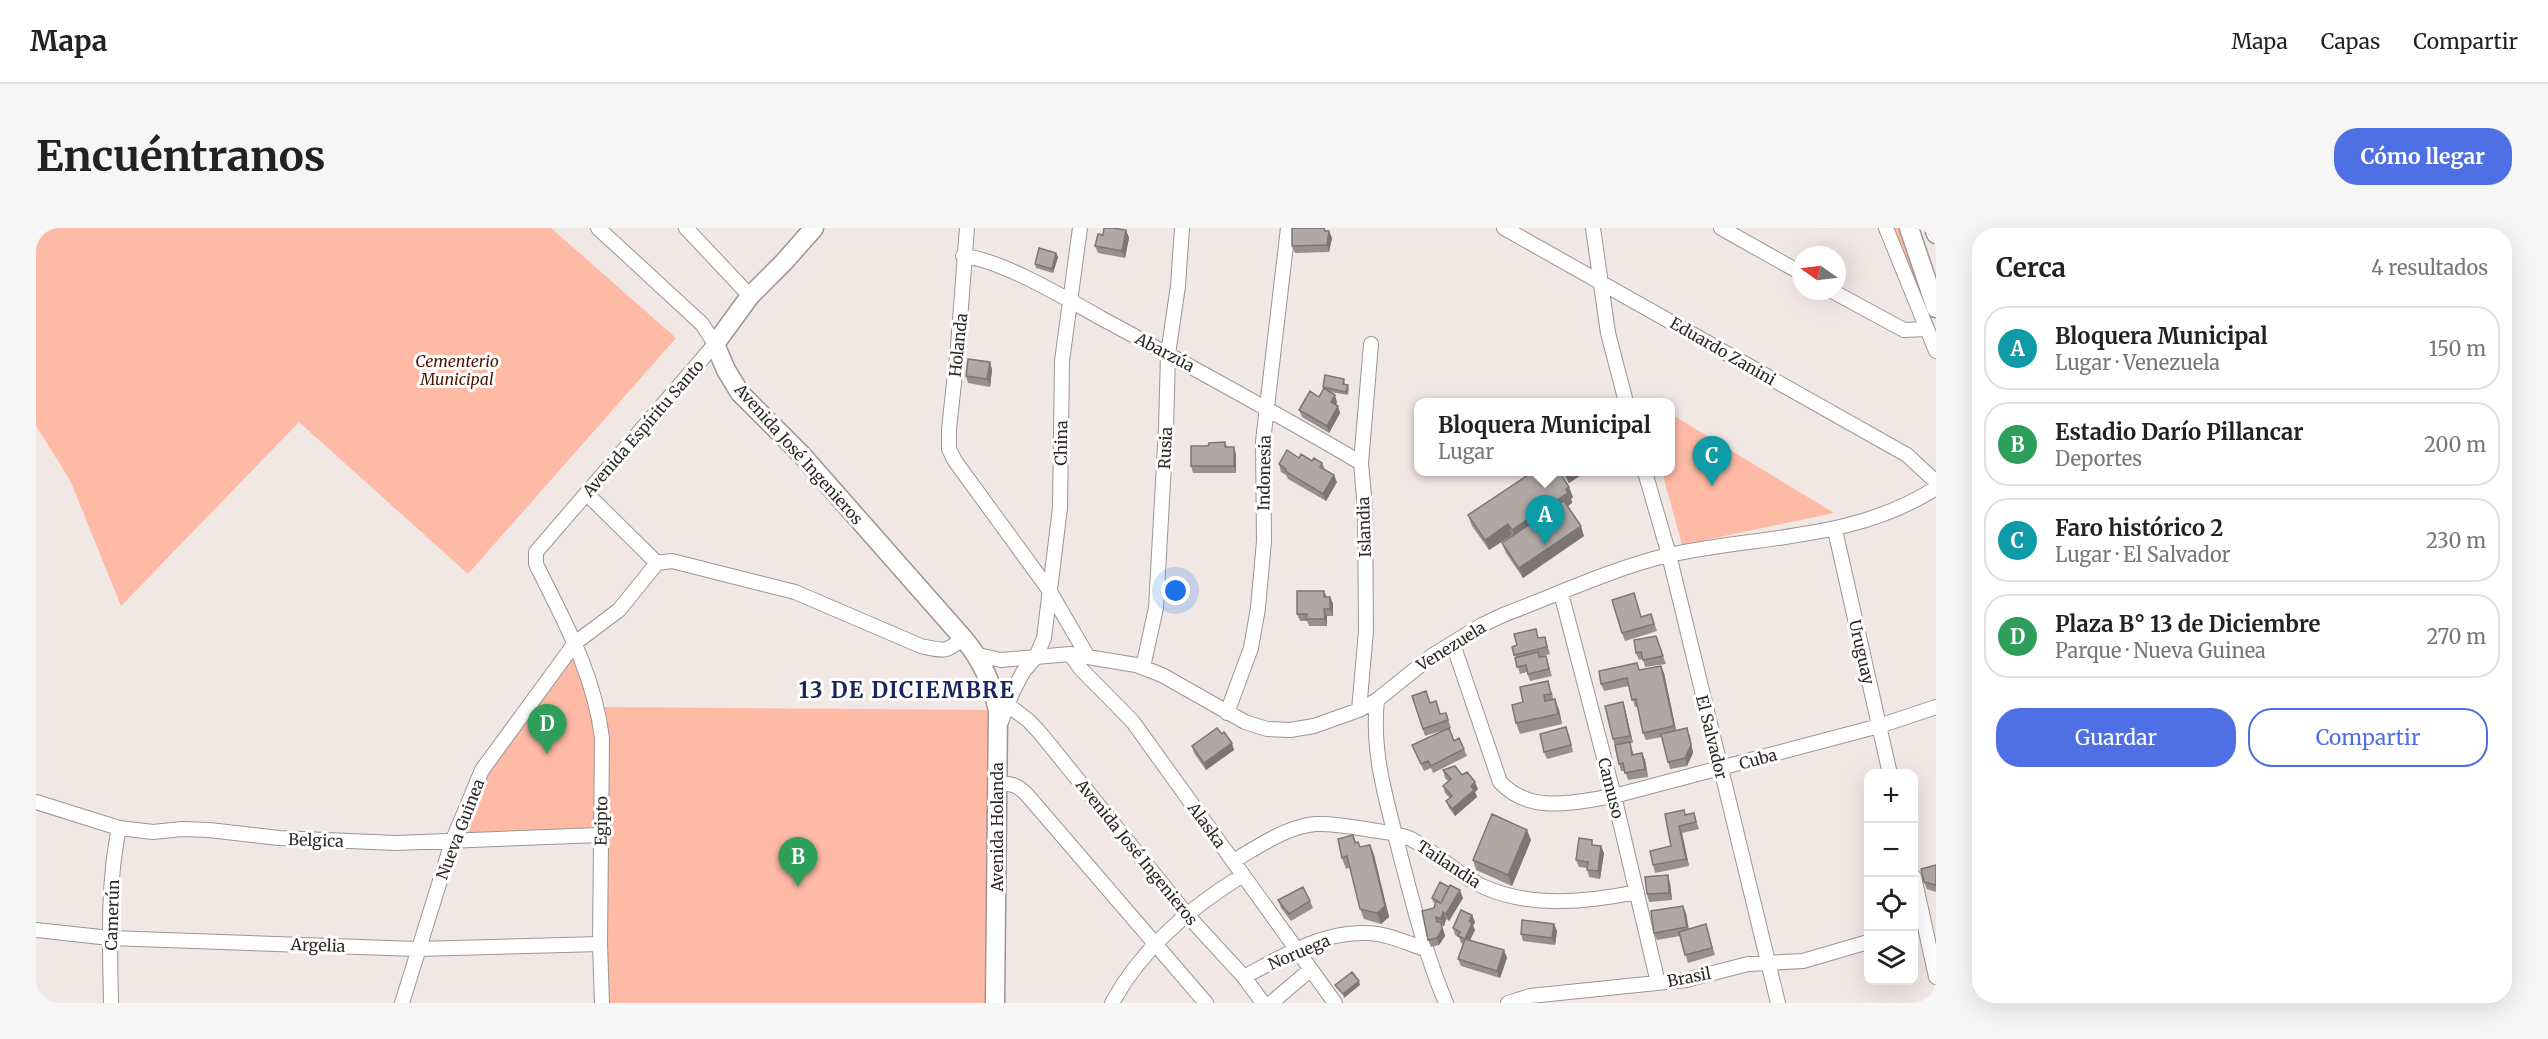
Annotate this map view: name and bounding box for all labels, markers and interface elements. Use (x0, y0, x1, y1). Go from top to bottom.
text: Mapa (30, 23, 107, 59)
text: Mapa (2231, 28, 2288, 55)
text: Capas (2321, 28, 2380, 55)
text: Compartir (2413, 28, 2518, 55)
button: Cómo llegar (2334, 128, 2512, 185)
text: Encuéntranos (36, 130, 325, 182)
north arrow (1792, 246, 1846, 300)
text: Cerca (1996, 251, 2066, 284)
text: 4 resultados (2371, 255, 2488, 280)
street label: Holanda (945, 312, 971, 378)
street label: Eduardo Zanini (1667, 313, 1779, 389)
text: Bloquera Municipal (2055, 322, 2268, 350)
street label: Abarzúa (1131, 328, 1198, 376)
text: A (2010, 336, 2025, 361)
text: 150 m (2429, 336, 2486, 361)
text: Lugar · Venezuela (2055, 350, 2220, 375)
park label: Cementerio Municipal (415, 351, 499, 389)
street label: Avenida Espíritu Santo (577, 355, 708, 501)
street label: Avenida José Ingenieros (730, 379, 868, 529)
popup (1414, 398, 1675, 476)
text: Bloquera Municipal (1438, 411, 1651, 439)
text: Estadio Darío Pillancar (2055, 418, 2303, 446)
street label: China (1051, 420, 1071, 466)
street label: Rusia (1154, 426, 1176, 470)
text: B (2011, 432, 2024, 457)
text: 200 m (2424, 432, 2486, 457)
street label: Indonesia (1253, 434, 1275, 511)
pin: C (1692, 436, 1732, 486)
text: Lugar (1438, 439, 1494, 464)
text: Deportes (2055, 446, 2142, 471)
street label: Islandia (1353, 496, 1375, 558)
pin: A (1526, 496, 1564, 545)
text: Faro histórico 2 (2055, 514, 2223, 542)
text: C (2011, 528, 2024, 553)
text: 230 m (2426, 528, 2486, 553)
text: Lugar · El Salvador (2055, 542, 2231, 567)
your location (1161, 576, 1190, 605)
text: Plaza B° 13 de Diciembre (2055, 610, 2320, 638)
street label: Venezuela (1412, 617, 1490, 676)
street label: Uruguay (1845, 618, 1879, 687)
text: D (2010, 624, 2025, 649)
text: 270 m (2426, 624, 2486, 649)
text: Parque · Nueva Guinea (2055, 638, 2266, 663)
district label: 13 DE DICIEMBRE (799, 676, 1015, 704)
street label: El Salvador (1692, 693, 1732, 781)
pin: D (528, 704, 566, 754)
button: Guardar (1996, 708, 2236, 767)
button: Compartir (2248, 708, 2488, 767)
street label: Cuba (1737, 744, 1780, 774)
street label: Camuso (1594, 756, 1628, 820)
street label: Avenida Holanda (987, 762, 1007, 893)
map controls (1864, 769, 1918, 985)
button: + (1864, 769, 1918, 823)
street label: Avenida José Ingenieros (1071, 774, 1202, 929)
street label: Nueva Guinea (432, 775, 488, 882)
street label: Egipto (591, 796, 611, 846)
street label: Alaska (1183, 797, 1230, 852)
button: − (1864, 823, 1918, 877)
street label: Belgica (288, 829, 345, 851)
street label: Tailandia (1413, 836, 1485, 892)
pin: B (778, 838, 818, 887)
button: locate (1864, 877, 1918, 931)
street label: Camerún (101, 879, 123, 951)
street label: Noruega (1265, 930, 1333, 974)
button: layers (1864, 931, 1918, 985)
street label: Argelia (289, 934, 346, 956)
street label: Brasil (1665, 963, 1713, 991)

